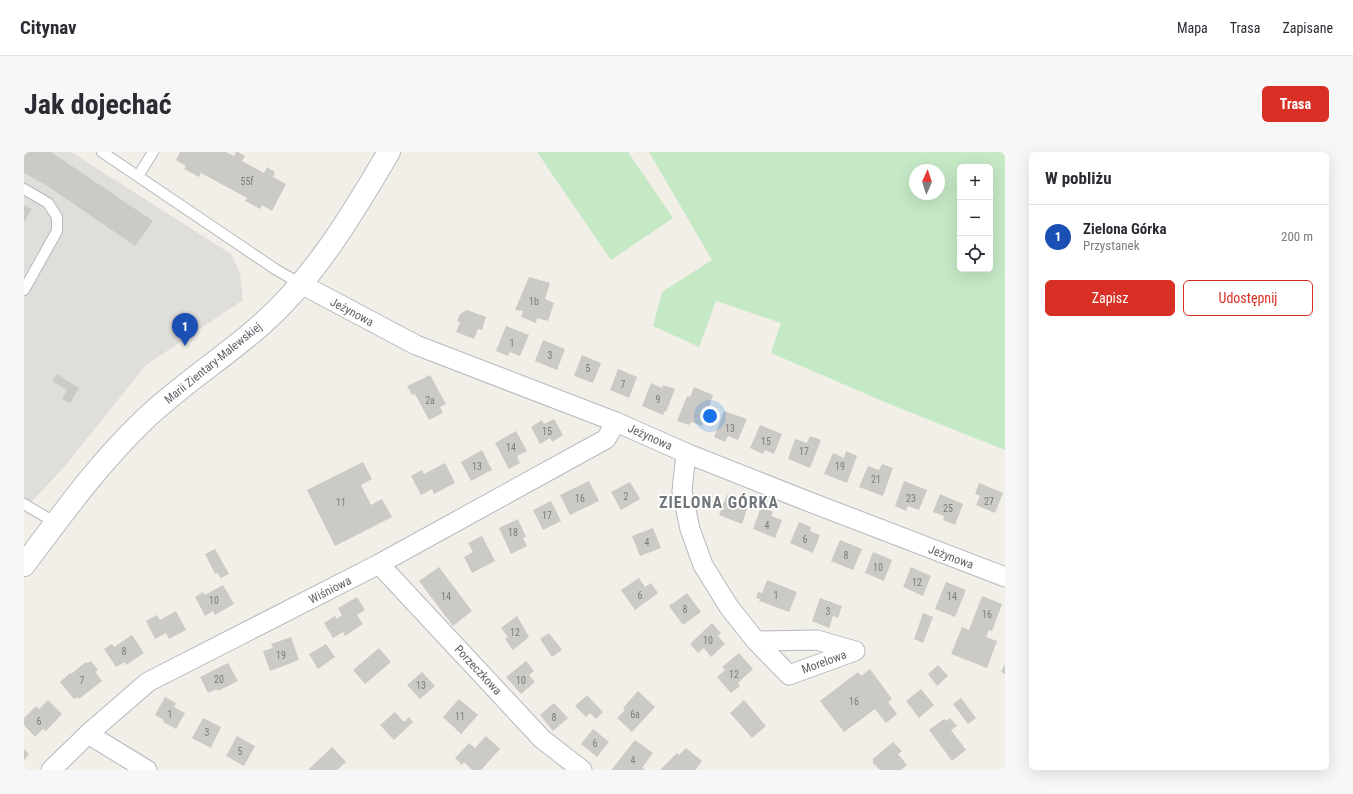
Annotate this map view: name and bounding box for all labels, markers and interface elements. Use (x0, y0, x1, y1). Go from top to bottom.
text: Citynav (20, 16, 77, 39)
text: Mapa (1177, 20, 1208, 36)
text: Trasa (1230, 20, 1260, 36)
text: Zapisane (1282, 20, 1333, 36)
button: Trasa (1262, 86, 1329, 122)
text: Jak dojechać (24, 88, 172, 121)
north arrow (909, 164, 945, 200)
map controls (957, 164, 993, 272)
button: + (957, 164, 993, 200)
text: W pobliżu (1045, 168, 1112, 188)
house number: 55f (240, 176, 254, 187)
button: − (957, 200, 993, 236)
text: Zielona Górka (1083, 220, 1167, 238)
text: 1 (1055, 229, 1061, 244)
text: 200 m (1281, 229, 1313, 244)
button: locate (957, 236, 993, 272)
text: Przystanek (1083, 238, 1140, 253)
button: Zapisz (1045, 280, 1175, 316)
button: Udostępnij (1183, 280, 1313, 316)
street label: Jeżynowa (328, 295, 376, 329)
house number: 1b (529, 296, 539, 307)
pin: 1 (172, 313, 198, 346)
street label: Marii Zientary-Malewskiej (162, 319, 264, 407)
house number: 1 (510, 338, 514, 349)
house number: 3 (548, 350, 553, 361)
house number: 5 (586, 363, 591, 374)
house number: 7 (621, 379, 626, 390)
house number: 9 (656, 394, 661, 405)
house number: 2a (425, 395, 435, 406)
your location (700, 406, 720, 426)
street label: Jeżynowa (626, 421, 675, 453)
house number: 13 (725, 423, 735, 434)
house number: 15 (542, 426, 552, 437)
house number: 15 (761, 436, 771, 447)
house number: 14 (506, 442, 516, 453)
house number: 17 (799, 446, 809, 457)
house number: 13 (472, 461, 482, 472)
house number: 19 (835, 461, 845, 472)
house number: 21 (871, 474, 881, 485)
house number: 2 (624, 491, 629, 502)
house number: 16 (575, 493, 585, 504)
district label: ZIELONA GÓRKA (659, 493, 779, 512)
house number: 23 (906, 493, 916, 504)
house number: 27 (984, 496, 994, 507)
house number: 11 (336, 497, 346, 508)
house number: 25 (943, 503, 953, 514)
house number: 17 (542, 510, 552, 521)
house number: 4 (765, 520, 770, 531)
house number: 18 (508, 527, 518, 538)
house number: 6 (803, 534, 808, 545)
house number: 4 (645, 537, 650, 548)
street label: Jeżynowa (927, 542, 976, 572)
house number: 8 (844, 550, 849, 561)
house number: 10 (873, 562, 883, 573)
street label: Wiśniowa (307, 573, 354, 607)
house number: 12 (912, 577, 922, 588)
house number: 6 (638, 590, 643, 601)
house number: 1 (774, 590, 778, 601)
house number: 14 (441, 591, 451, 602)
house number: 14 (947, 591, 957, 602)
house number: 10 (209, 595, 219, 606)
house number: 8 (683, 604, 688, 615)
house number: 3 (826, 606, 831, 617)
house number: 16 (982, 609, 992, 620)
house number: 12 (510, 627, 520, 638)
house number: 10 (703, 635, 713, 646)
street label: Porzeczkowa (451, 642, 505, 698)
house number: 8 (122, 646, 127, 657)
street label: Morelowa (800, 647, 849, 677)
house number: 19 (276, 650, 286, 661)
house number: 12 (729, 669, 739, 680)
house number: 20 (214, 674, 224, 685)
house number: 7 (80, 675, 85, 686)
house number: 10 (516, 675, 526, 686)
house number: 13 (416, 680, 426, 691)
house number: 16 (849, 696, 859, 707)
house number: 1 (168, 709, 172, 720)
house number: 6a (630, 709, 640, 720)
house number: 11 (455, 711, 465, 722)
house number: 8 (552, 712, 557, 723)
house number: 6 (37, 716, 42, 727)
house number: 3 (205, 727, 210, 738)
house number: 6 (593, 738, 598, 749)
house number: 5 (238, 746, 243, 757)
house number: 4 (631, 755, 636, 766)

